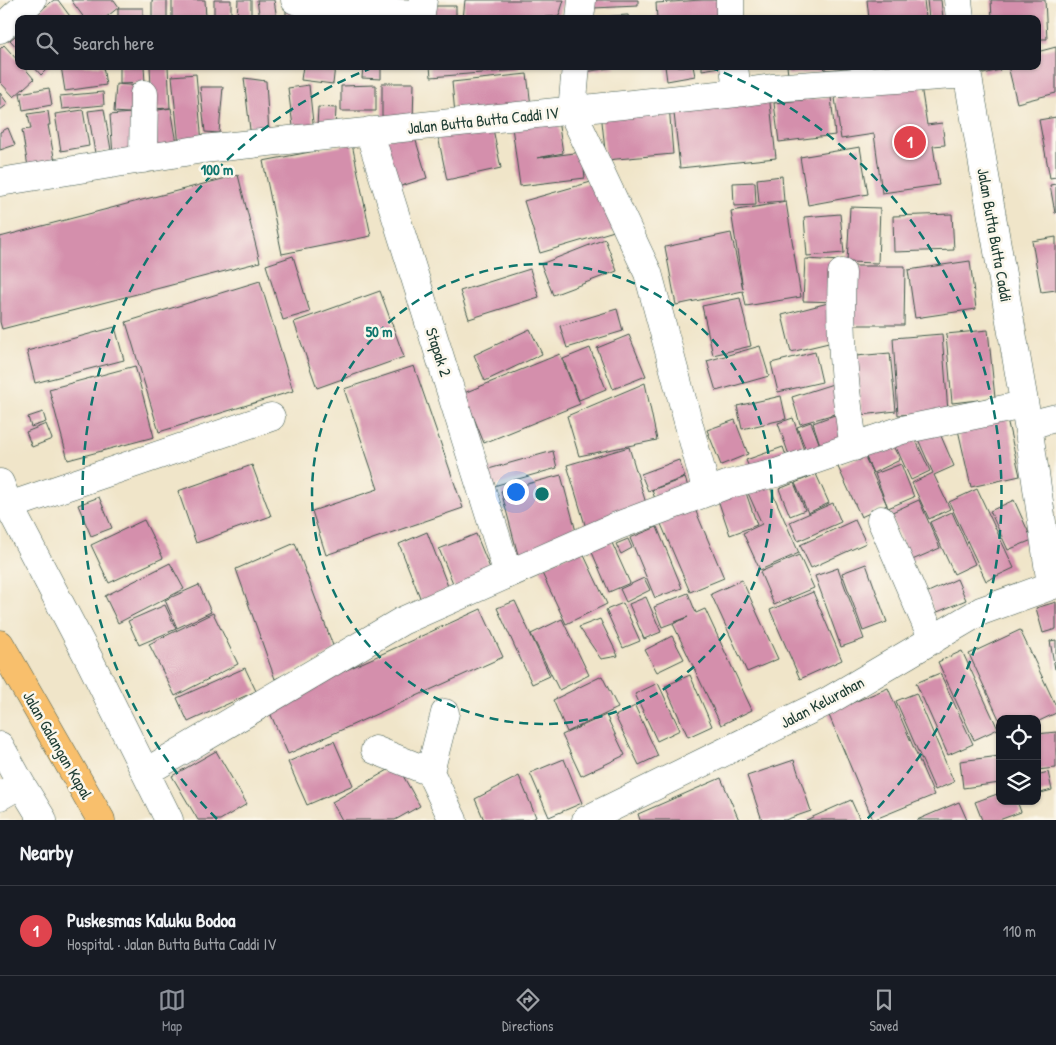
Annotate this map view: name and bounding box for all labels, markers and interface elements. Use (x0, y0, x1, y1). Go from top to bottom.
search box (15, 15, 1041, 70)
icon: search (33, 29, 61, 57)
text: Search here (73, 30, 154, 56)
street label: Jalan Butta Butta Caddi IV (406, 101, 560, 139)
pin: 1 (894, 123, 926, 161)
text: 100 m (201, 159, 233, 180)
street label: Jalan Butta Butta Caddi (972, 166, 1018, 304)
text: 50 m (366, 321, 392, 342)
street label: Stapak 2 (421, 325, 457, 380)
your location (503, 479, 529, 505)
centre of rings (533, 485, 551, 503)
street label: Jalan Kelurahan (776, 671, 868, 733)
street label: Jalan Galangan Kapal (18, 687, 98, 804)
map controls (996, 715, 1041, 805)
button: locate (996, 715, 1041, 760)
button: layers (996, 760, 1041, 805)
text: Nearby (20, 838, 73, 867)
text: Puskesmas Kaluku Bodoa (67, 907, 236, 933)
text: 1 (33, 920, 39, 942)
text: 110 m (1003, 920, 1036, 942)
text: Hospital · Jalan Butta Butta Caddi IV (67, 933, 276, 955)
tab: Map (158, 986, 186, 1035)
tab: Directions (502, 986, 553, 1035)
tab: Saved (869, 986, 898, 1035)

